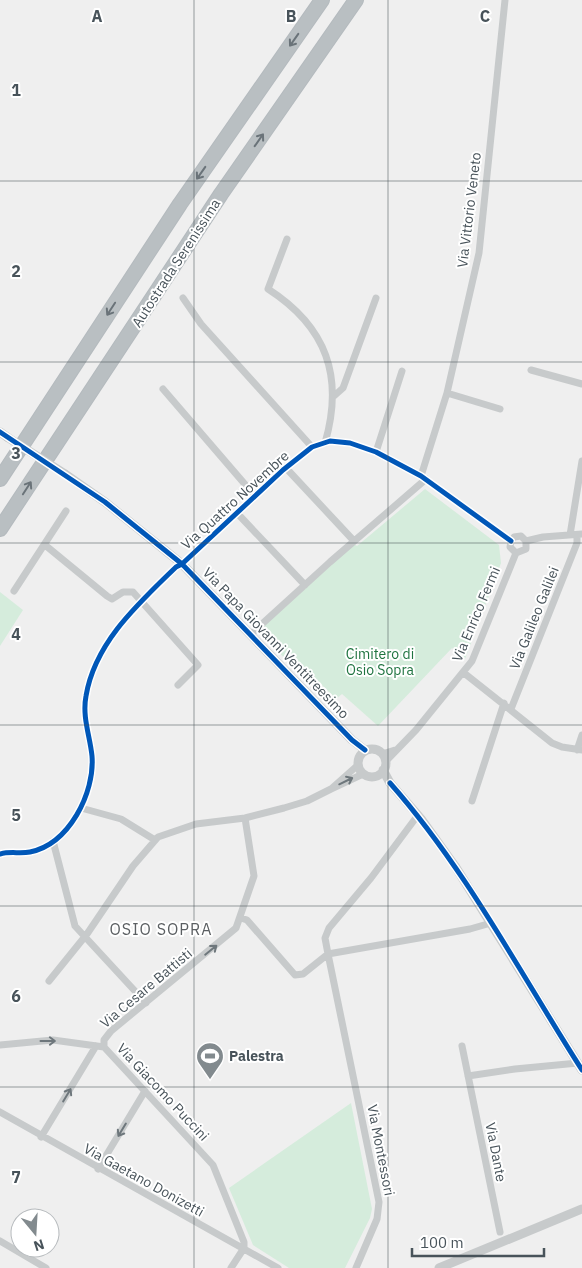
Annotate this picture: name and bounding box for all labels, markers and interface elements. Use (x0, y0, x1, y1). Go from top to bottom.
text: A (92, 6, 103, 26)
text: B (286, 6, 297, 26)
text: C (480, 6, 490, 26)
one-way arrow (289, 33, 299, 47)
text: 1 (11, 80, 21, 100)
one-way arrow (254, 133, 264, 147)
street label: Via Vittorio Veneto (453, 151, 485, 269)
one-way arrow (196, 166, 206, 180)
street label: Autostrada Serenissima (128, 195, 225, 331)
text: 2 (11, 261, 21, 281)
one-way arrow (106, 302, 117, 316)
text: 3 (11, 443, 21, 463)
street label: Via Quattro Novembre (177, 447, 293, 553)
one-way arrow (22, 482, 32, 496)
street label: Via Papa Giovanni Ventitreesimo (199, 564, 353, 722)
street label: Via Enrico Fermi (448, 564, 504, 664)
street label: Via Galileo Galilei (505, 564, 563, 672)
text: 4 (11, 624, 21, 644)
park label: Cimitero di Osio Sopra (346, 645, 415, 679)
one-way arrow (338, 776, 353, 785)
text: 5 (11, 805, 21, 825)
district label: OSIO SOPRA (110, 919, 212, 939)
street label: Via Cesare Battisti (96, 944, 196, 1032)
one-way arrow (204, 945, 217, 956)
text: 6 (11, 986, 21, 1006)
one-way arrow (40, 1036, 56, 1045)
street label: Via Giacomo Puccini (113, 1039, 213, 1145)
sports icon: Palestra (195, 1041, 225, 1080)
place label: Palestra (229, 1047, 284, 1065)
one-way arrow (62, 1088, 72, 1102)
street label: Via Montessori (363, 1103, 399, 1197)
street label: Via Dante (481, 1121, 511, 1184)
one-way arrow (116, 1123, 126, 1137)
street label: Via Gaetano Donizetti (81, 1139, 207, 1221)
text: 7 (11, 1167, 21, 1187)
north arrow (10, 1208, 60, 1258)
scale bar (412, 1226, 544, 1258)
text: 100 m (420, 1233, 464, 1252)
text: N (31, 1235, 47, 1255)

